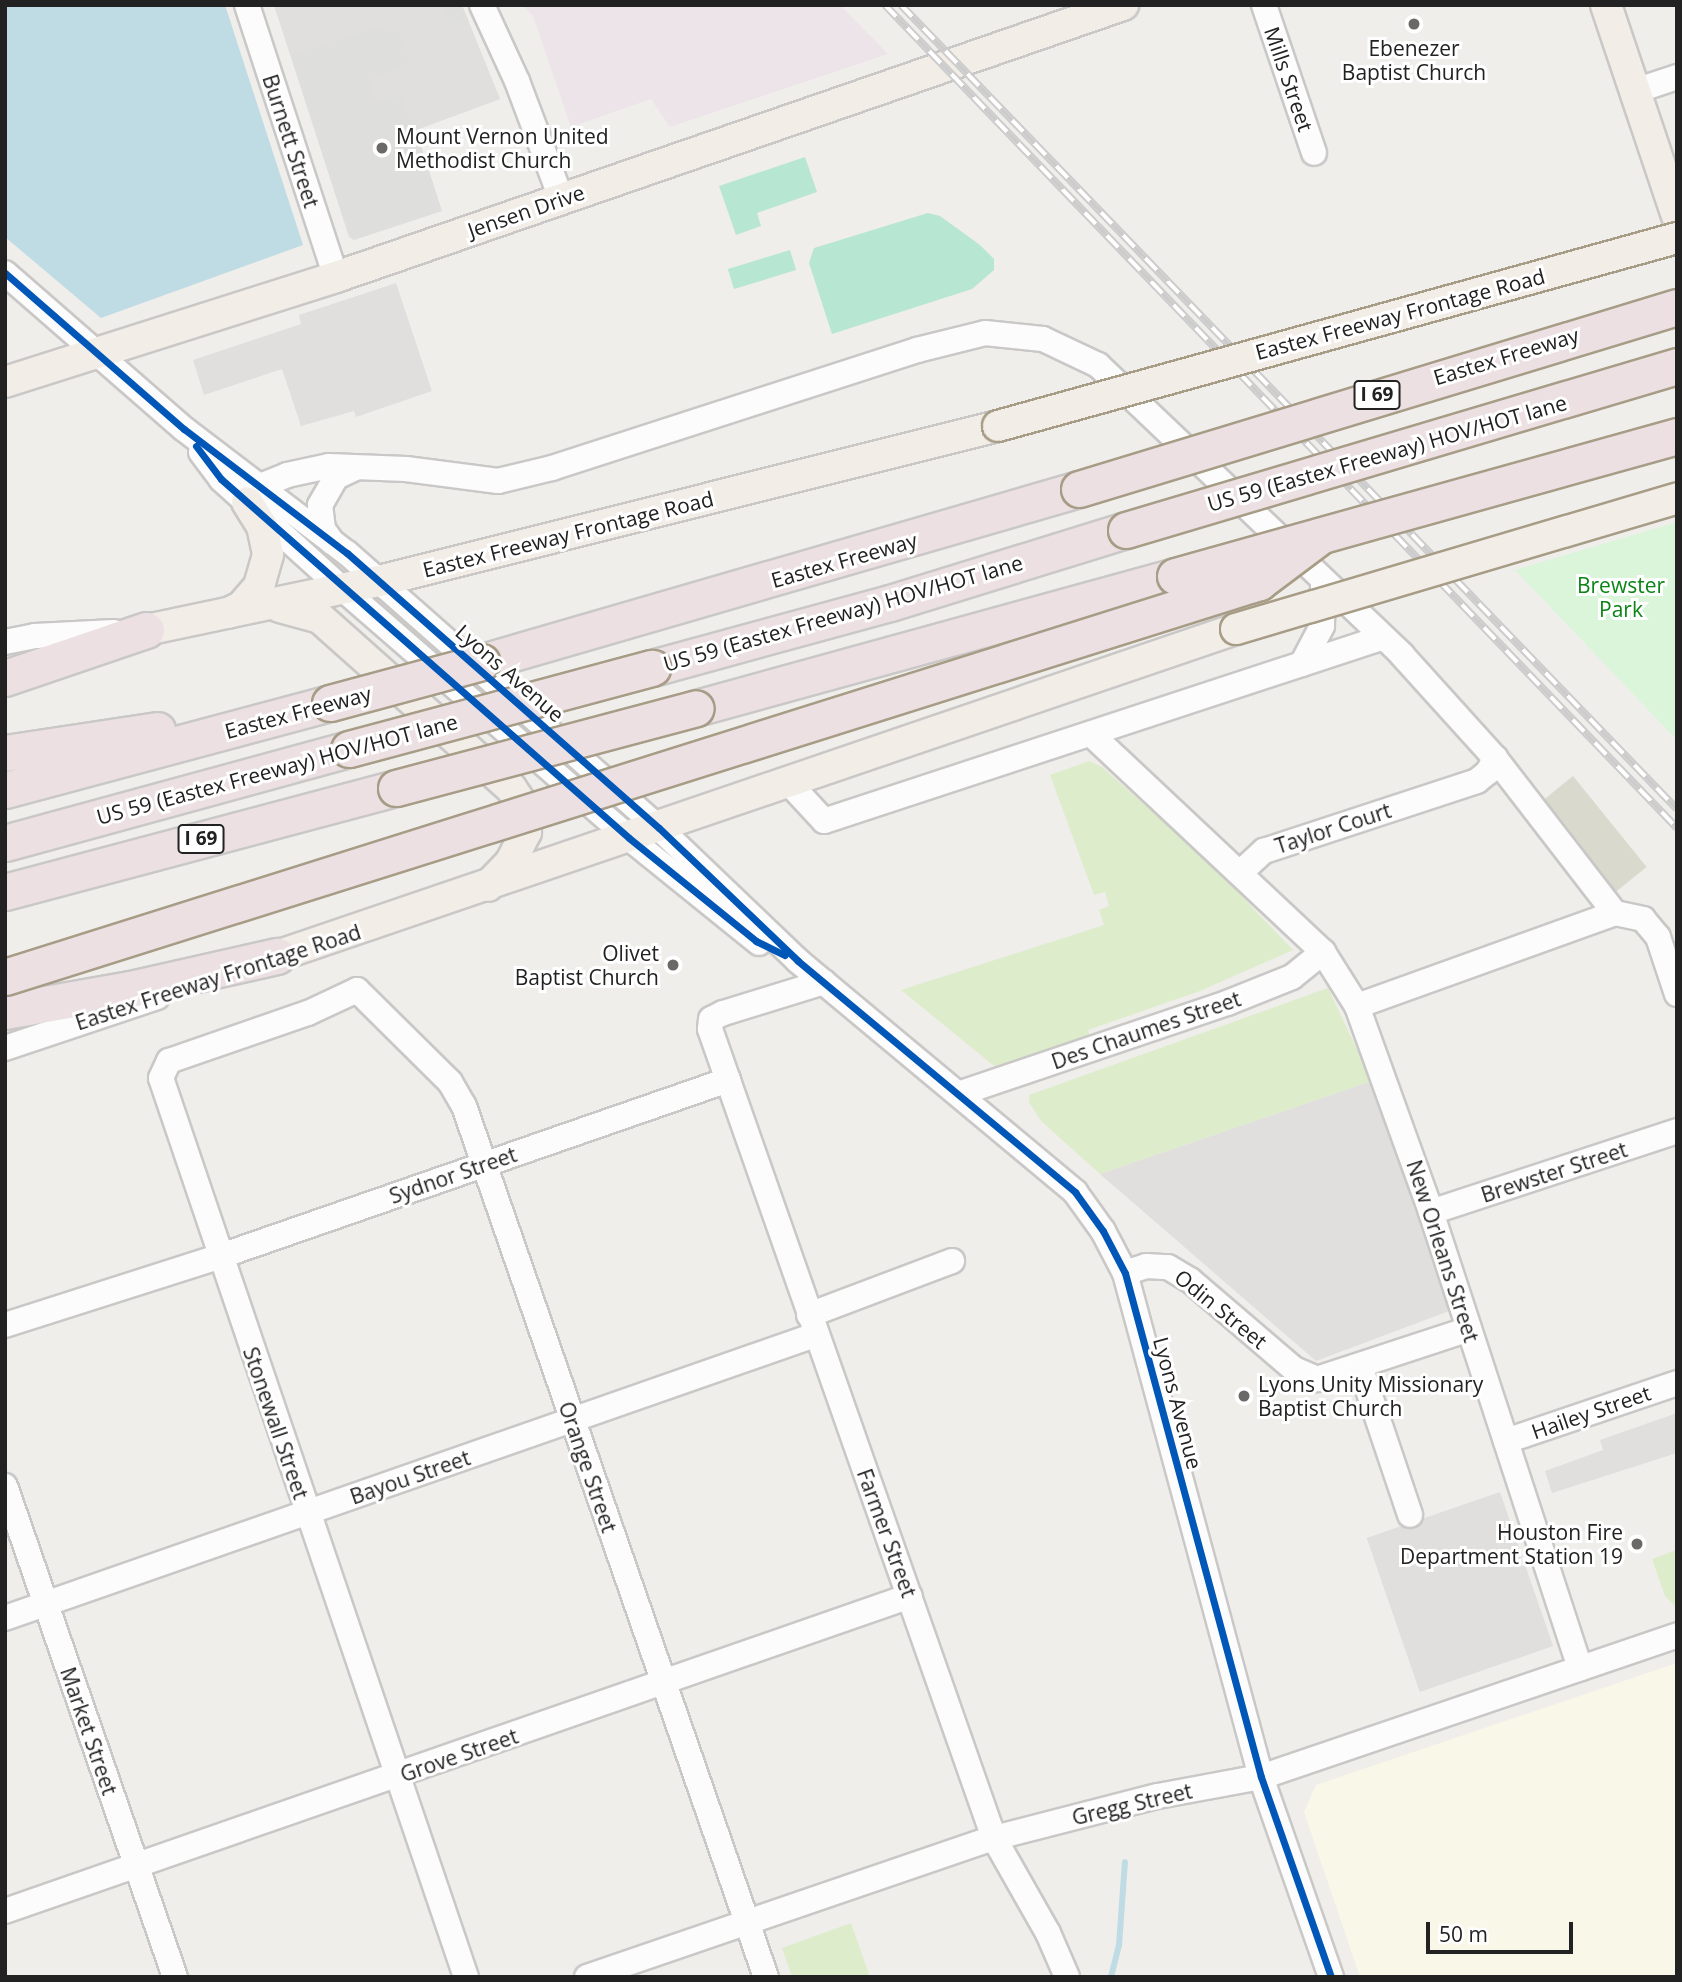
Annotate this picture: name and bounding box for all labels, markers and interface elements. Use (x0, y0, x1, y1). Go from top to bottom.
marker: Ebenezer Baptist Church (1406, 16, 1422, 32)
street label: Mills Street (1259, 23, 1319, 135)
place label: Ebenezer Baptist Church (1342, 35, 1486, 85)
street label: Burnett Street (258, 71, 324, 211)
place label: Mount Vernon United Methodist Church (396, 123, 609, 173)
marker: Mount Vernon United Methodist Church (374, 140, 390, 156)
street label: Jensen Drive (464, 179, 588, 243)
street label: Eastex Freeway Frontage Road (1252, 263, 1548, 365)
street label: Eastex Freeway (1430, 322, 1582, 390)
road number: I 69 (1352, 380, 1402, 410)
street label: US 59 (Eastex Freeway) HOV/HOT lane (1204, 390, 1570, 516)
street label: Eastex Freeway Frontage Road (420, 486, 716, 582)
street label: Eastex Freeway (768, 527, 920, 593)
street label: US 59 (Eastex Freeway) HOV/HOT lane (660, 550, 1026, 676)
park label: Brewster Park (1577, 572, 1665, 622)
street label: Lyons Avenue (451, 619, 569, 727)
street label: Eastex Freeway (222, 680, 374, 744)
street label: US 59 (Eastex Freeway) HOV/HOT lane (94, 709, 460, 829)
street label: Taylor Court (1272, 797, 1394, 859)
road number: I 69 (176, 824, 226, 854)
street label: Eastex Freeway Frontage Road (72, 919, 364, 1035)
place label: Olivet Baptist Church (515, 940, 659, 990)
marker: Olivet Baptist Church (665, 957, 681, 973)
street label: Des Chaumes Street (1048, 986, 1244, 1074)
street label: Brewster Street (1478, 1137, 1630, 1207)
street label: Sydnor Street (386, 1141, 520, 1209)
street label: New Orleans Street (1402, 1157, 1484, 1345)
street label: Odin Street (1170, 1264, 1272, 1354)
street label: Lyons Avenue (1148, 1334, 1208, 1472)
street label: Stonewall Street (238, 1344, 314, 1502)
place label: Lyons Unity Missionary Baptist Church (1258, 1371, 1483, 1421)
street label: Hailey Street (1528, 1380, 1654, 1444)
marker: Lyons Unity Missionary Baptist Church (1236, 1388, 1252, 1404)
street label: Orange Street (554, 1398, 622, 1536)
street label: Bayou Street (347, 1445, 473, 1509)
street label: Farmer Street (852, 1465, 922, 1601)
place label: Houston Fire Department Station 19 (1400, 1519, 1623, 1569)
marker: Houston Fire Department Station 19 (1629, 1536, 1645, 1552)
street label: Market Street (55, 1664, 123, 1798)
street label: Grove Street (397, 1723, 521, 1787)
street label: Gregg Street (1069, 1778, 1195, 1830)
scale bar (1430, 1909, 1577, 1953)
text: 50 m (1439, 1920, 1488, 1948)

